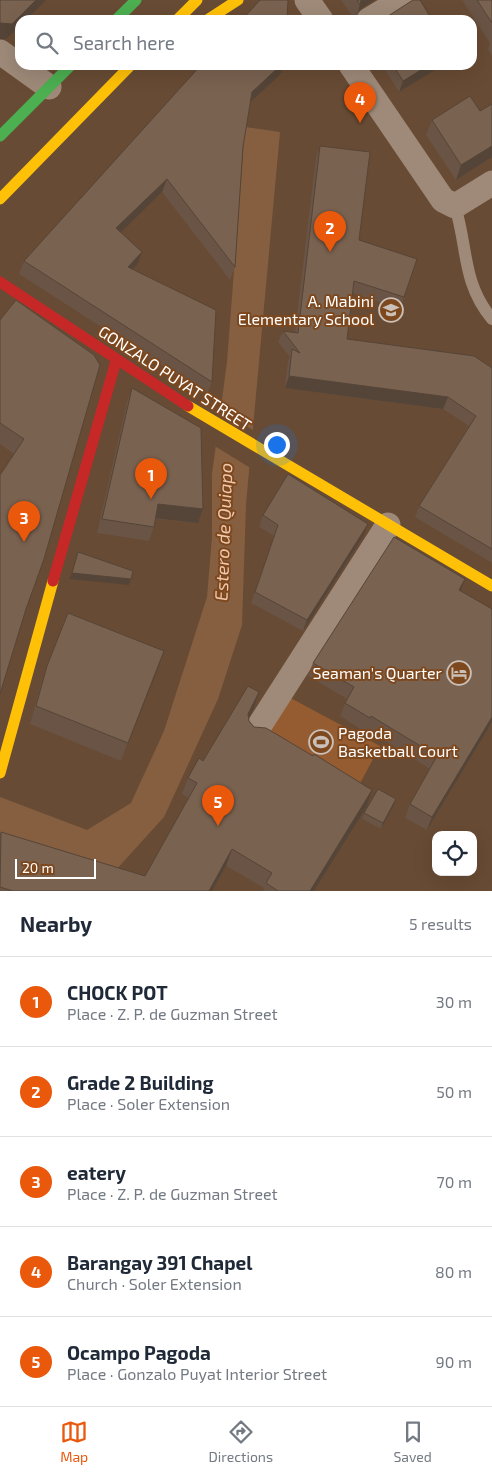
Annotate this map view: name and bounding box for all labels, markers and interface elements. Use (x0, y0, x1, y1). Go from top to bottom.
search box (15, 15, 477, 70)
icon: search (33, 29, 61, 57)
text: Search here (73, 31, 175, 54)
pin: 4 (344, 82, 376, 123)
pin: 2 (314, 211, 346, 252)
place label: A. Mabini Elementary School (238, 291, 374, 328)
school or university icon: A. Mabini Elementary School (378, 297, 404, 323)
street label: GONZALO PUYAT STREET (95, 321, 255, 434)
your location (264, 432, 290, 458)
pin: 1 (135, 458, 167, 499)
water label: Estero de Quiapo (210, 463, 236, 601)
pin: 3 (8, 501, 40, 542)
hotel icon: Seaman's Quarter (446, 660, 472, 686)
place label: Seaman's Quarter (313, 663, 443, 683)
place label: Pagoda Basketball Court (338, 723, 458, 760)
sports icon: Pagoda Basketball Court (308, 729, 334, 755)
pin: 5 (202, 785, 234, 826)
map controls (432, 831, 477, 876)
button: locate (432, 831, 477, 876)
scale bar (15, 856, 96, 879)
text: 20 m (22, 859, 54, 876)
text: Nearby (20, 911, 92, 936)
text: 5 results (409, 914, 472, 933)
text: CHOCK POT (67, 981, 168, 1004)
text: 1 (33, 992, 39, 1011)
text: 30 m (436, 992, 472, 1011)
text: Place · Z. P. de Guzman Street (67, 1004, 278, 1023)
text: Grade 2 Building (67, 1071, 213, 1094)
text: 2 (31, 1082, 41, 1101)
text: 50 m (436, 1082, 472, 1101)
text: Place · Soler Extension (67, 1094, 230, 1113)
text: eatery (67, 1161, 126, 1184)
text: 3 (31, 1172, 41, 1191)
text: 70 m (437, 1172, 472, 1191)
text: Place · Z. P. de Guzman Street (67, 1184, 278, 1203)
text: Barangay 391 Chapel (67, 1251, 253, 1274)
text: 4 (31, 1262, 41, 1281)
text: 80 m (435, 1262, 472, 1281)
text: Church · Soler Extension (67, 1274, 242, 1293)
text: Ocampo Pagoda (67, 1341, 211, 1364)
text: 5 (32, 1352, 40, 1371)
text: 90 m (436, 1352, 472, 1371)
text: Place · Gonzalo Puyat Interior Street (67, 1364, 327, 1383)
tab: Map (60, 1418, 88, 1465)
tab: Directions (209, 1418, 273, 1465)
tab: Saved (393, 1418, 432, 1465)

